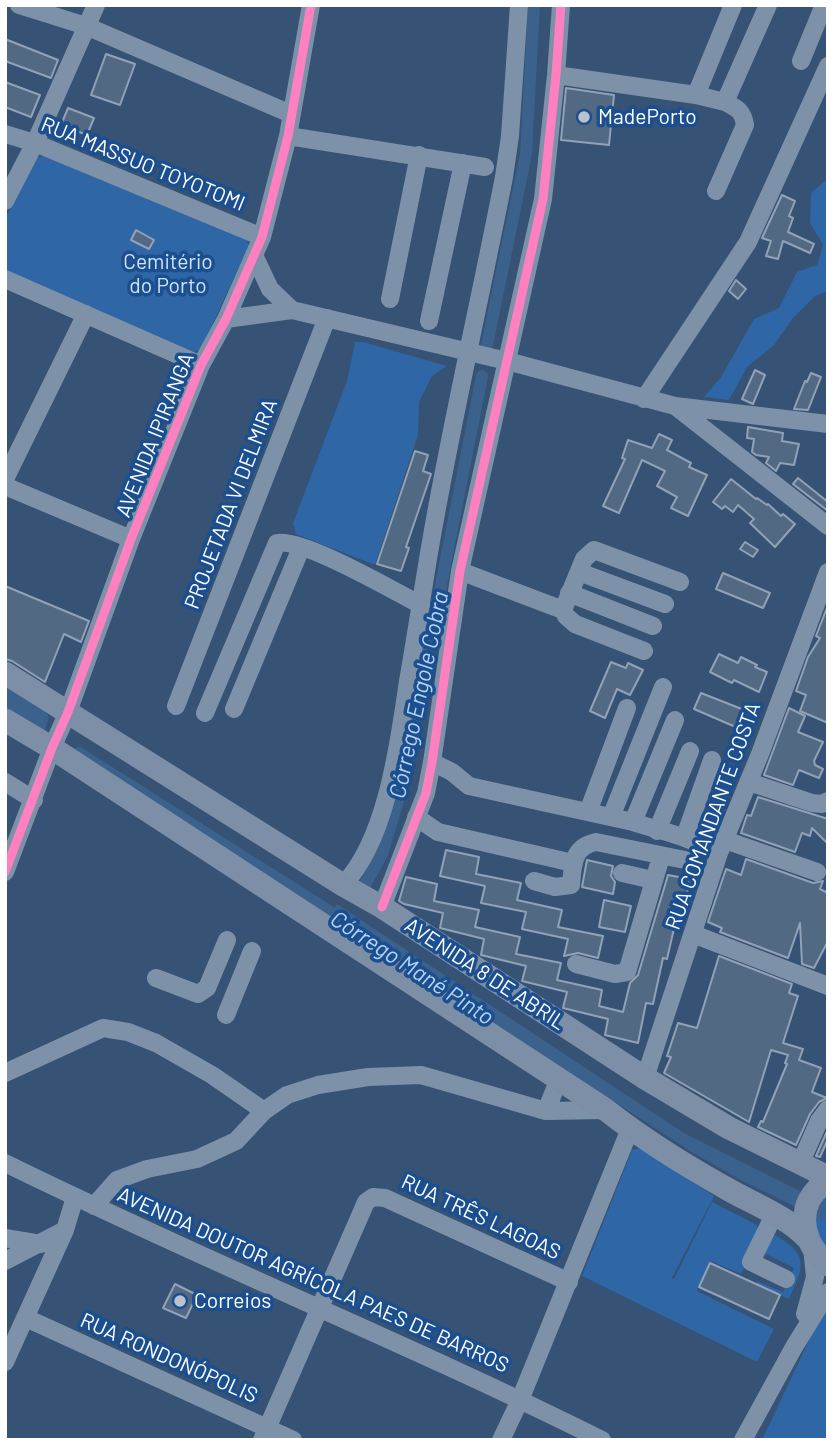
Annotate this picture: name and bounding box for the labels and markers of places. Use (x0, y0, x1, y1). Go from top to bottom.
place label: MadePorto (598, 104, 697, 130)
marker: MadePorto (576, 109, 592, 125)
place label: Correios (194, 1288, 271, 1314)
marker: Correios (172, 1293, 188, 1309)

